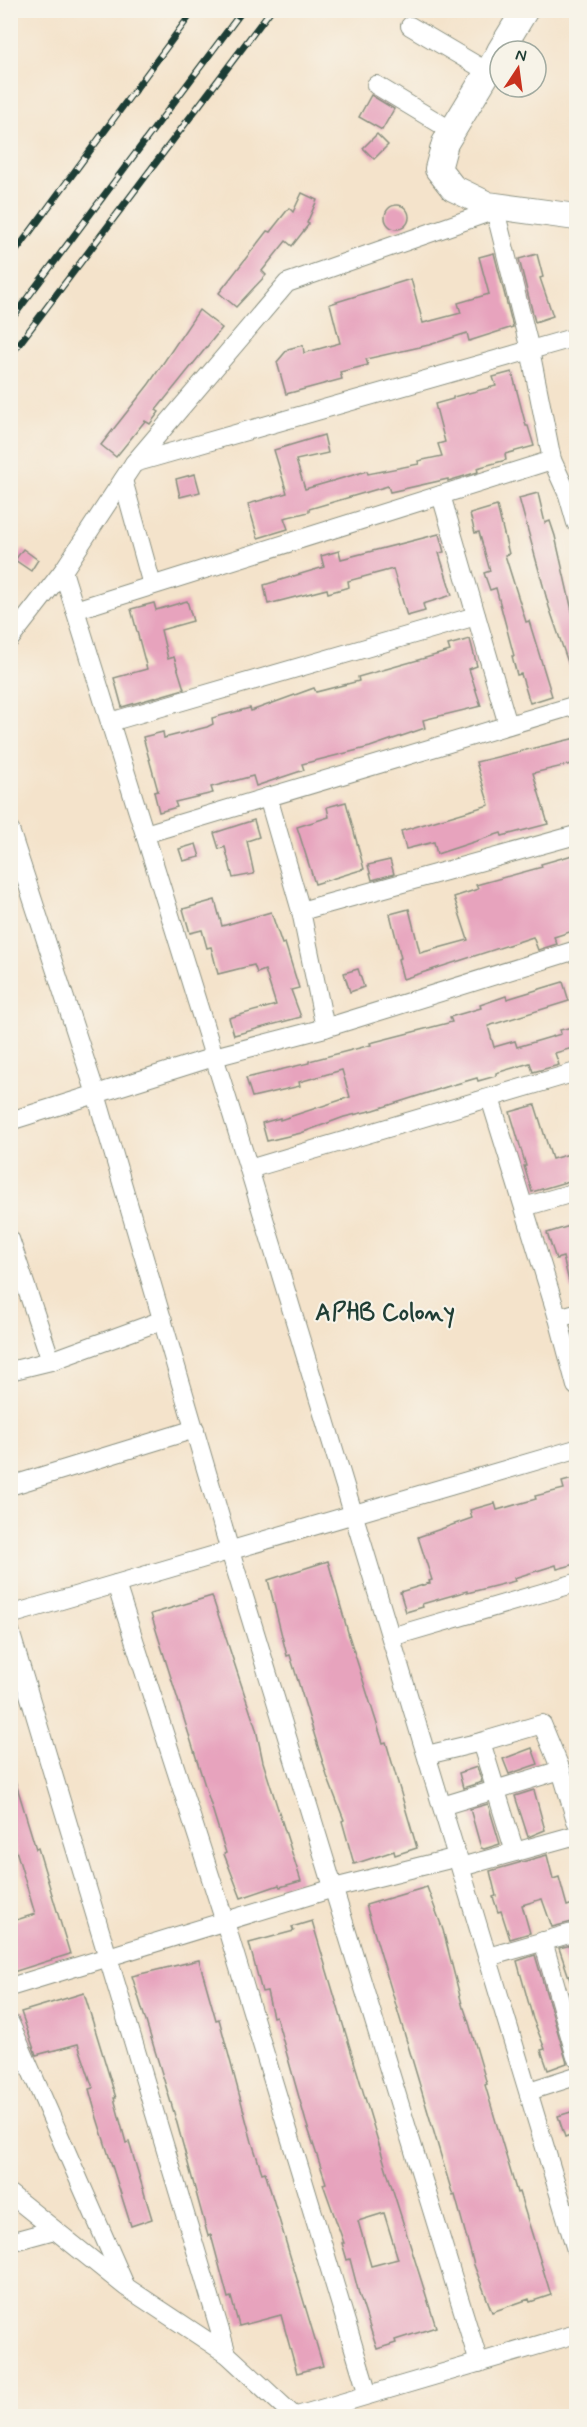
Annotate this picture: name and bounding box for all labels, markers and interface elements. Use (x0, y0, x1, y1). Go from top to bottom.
north arrow (488, 39, 548, 99)
text: N (513, 44, 529, 67)
district label: APHB Colony (315, 1298, 455, 1329)

